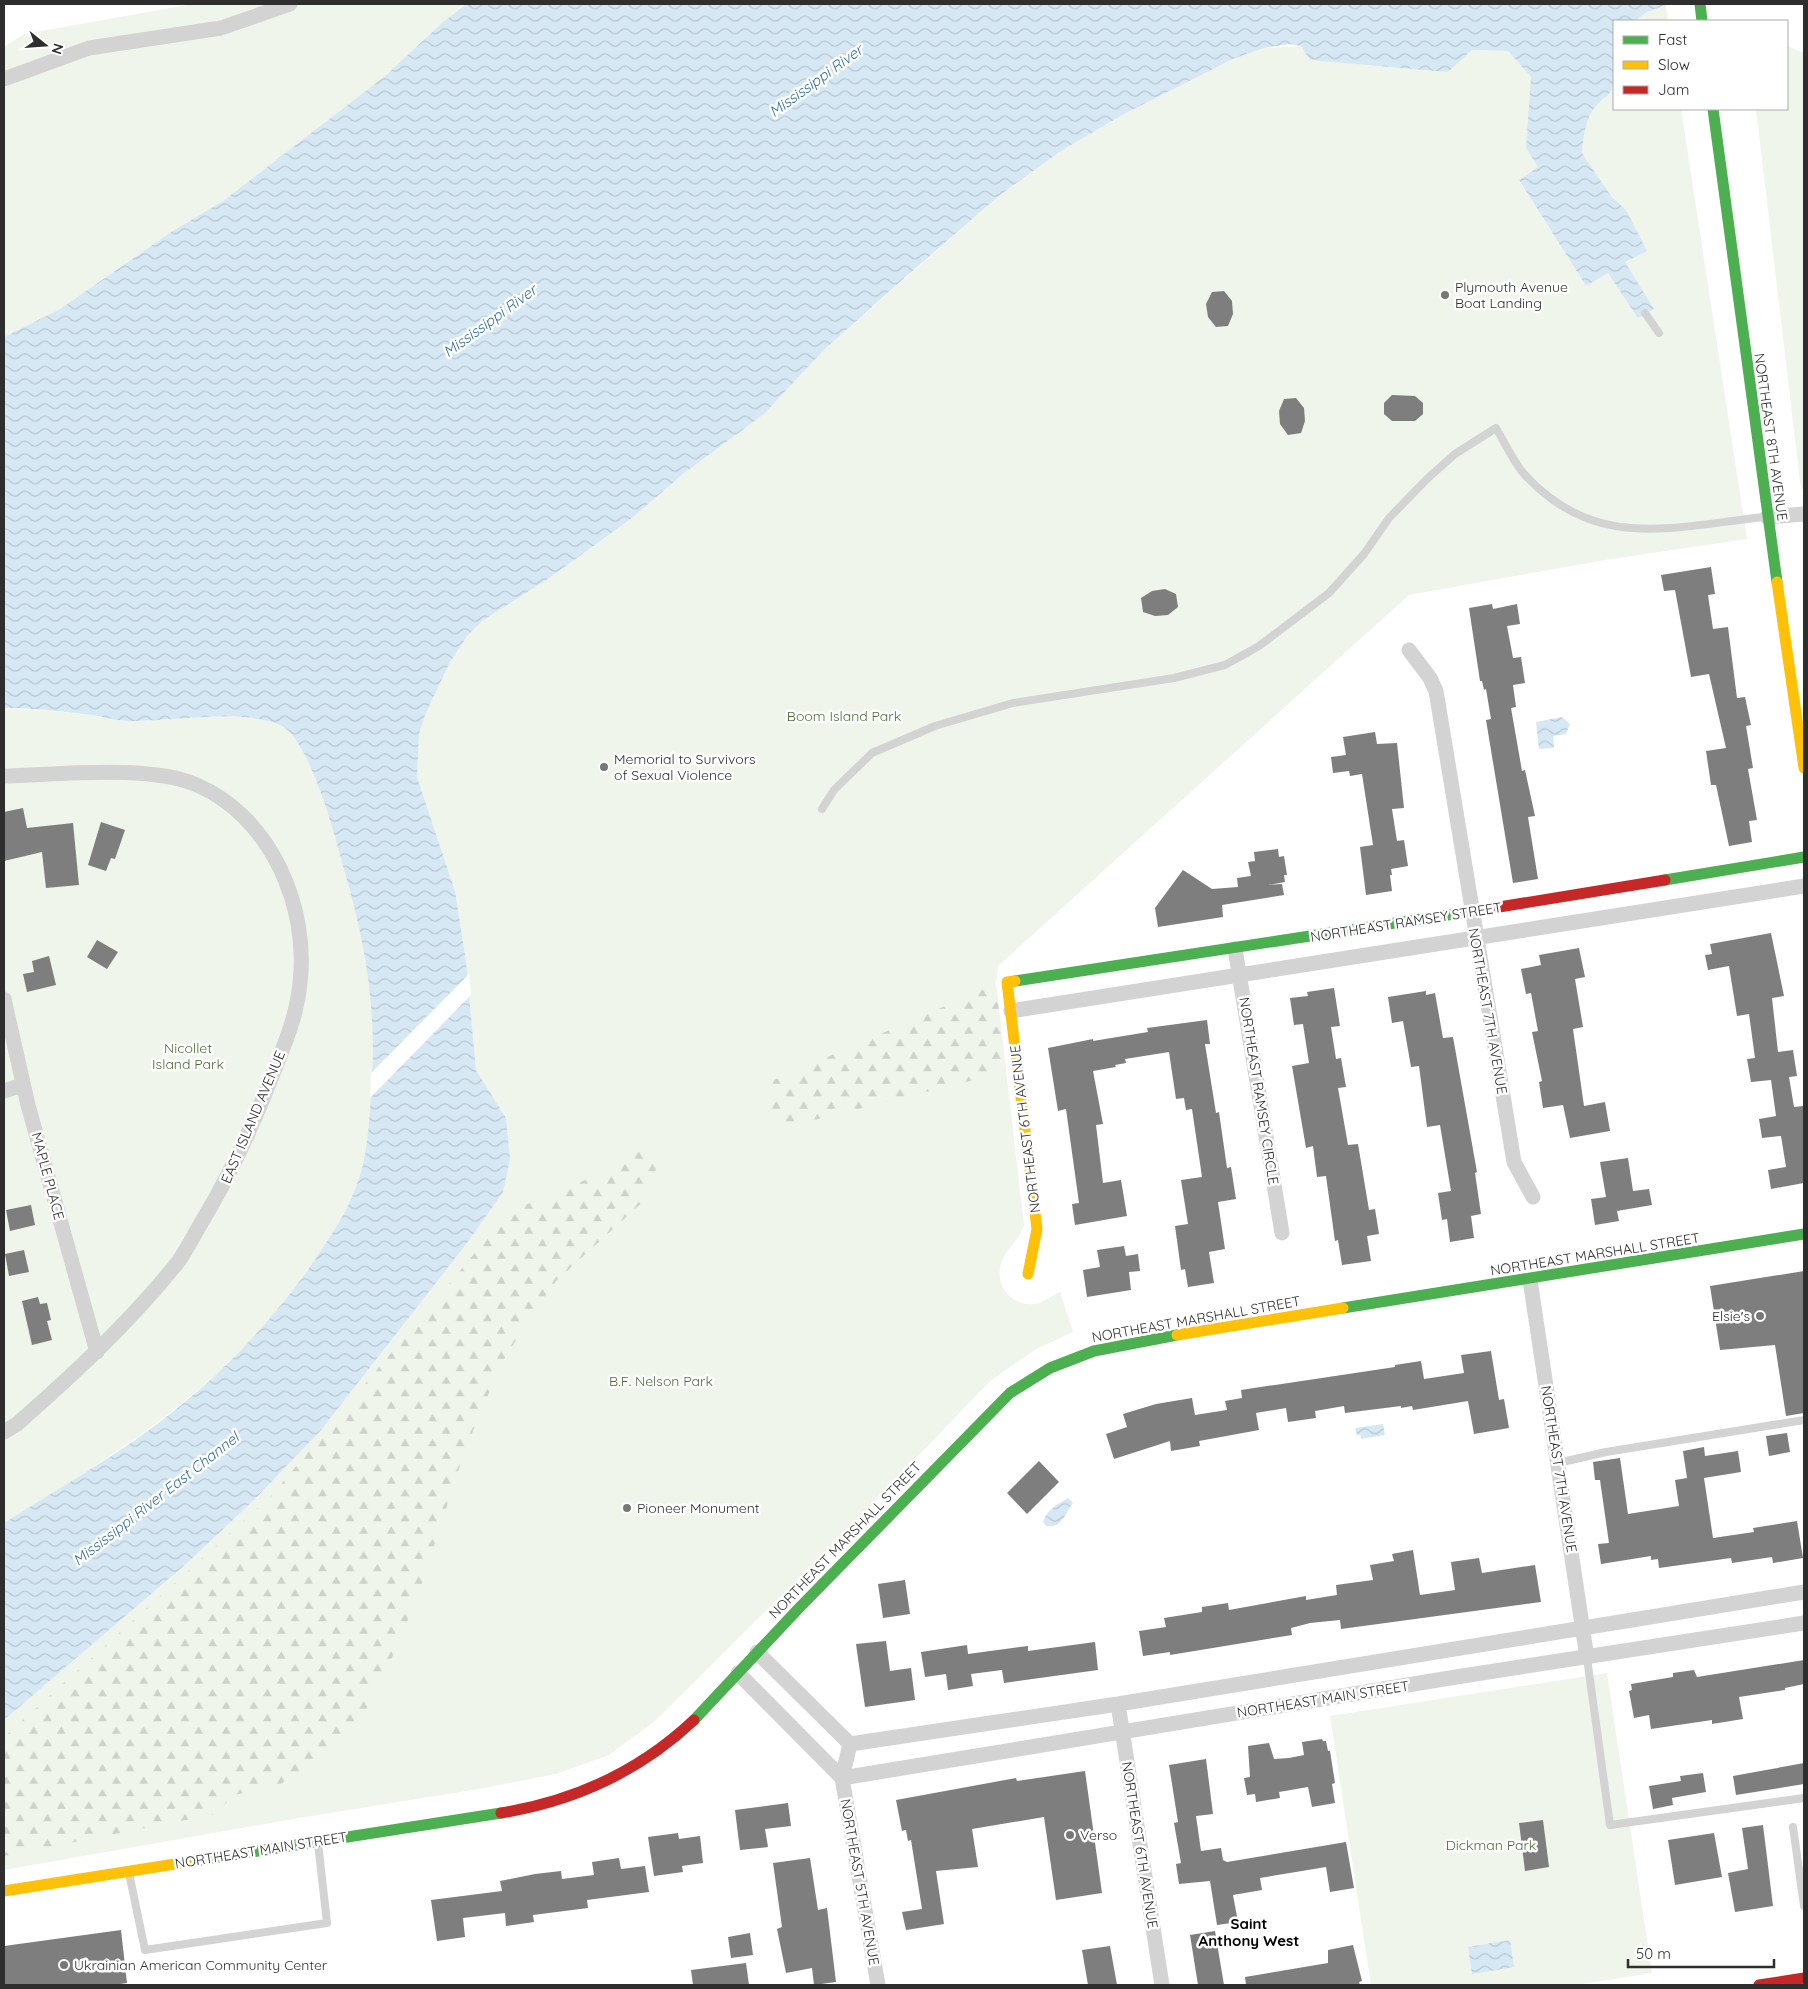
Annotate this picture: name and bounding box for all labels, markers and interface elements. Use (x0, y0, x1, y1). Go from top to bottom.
north arrow (20, 20, 70, 70)
legend (1613, 20, 1788, 110)
text: Fast (1658, 30, 1687, 49)
water label: Mississippi River (765, 39, 868, 121)
text: N (47, 41, 68, 56)
text: Slow (1658, 55, 1690, 74)
text: Jam (1658, 80, 1689, 99)
place label: Plymouth Avenue Boat Landing (1455, 278, 1568, 312)
water label: Mississippi River (439, 279, 542, 361)
marker: Plymouth Avenue Boat Landing (1439, 289, 1451, 301)
street label: NORTHEAST 8TH AVENUE (1750, 352, 1792, 522)
park label: Boom Island Park (787, 707, 901, 725)
place label: Memorial to Survivors of Sexual Violence (614, 750, 756, 784)
marker: Memorial to Survivors of Sexual Violence (598, 761, 610, 773)
street label: NORTHEAST RAMSEY STREET (1309, 898, 1503, 946)
street label: NORTHEAST 7TH AVENUE (1465, 926, 1511, 1096)
street label: NORTHEAST RAMSEY CIRCLE (1235, 996, 1283, 1186)
park label: Nicollet Island Park (152, 1039, 224, 1073)
street label: NORTHEAST 6TH AVENUE (1006, 1044, 1044, 1214)
street label: EAST ISLAND AVENUE (217, 1048, 289, 1186)
street label: MAPLE PLACE (28, 1130, 68, 1222)
street label: NORTHEAST MARSHALL STREET (1489, 1229, 1701, 1279)
street label: NORTHEAST MARSHALL STREET (1090, 1292, 1302, 1346)
place label: Elsie's (1712, 1307, 1750, 1325)
marker: Elsie's (1754, 1310, 1766, 1322)
park label: B.F. Nelson Park (609, 1372, 713, 1390)
street label: NORTHEAST 7TH AVENUE (1537, 1384, 1581, 1554)
water label: Mississippi River East Channel (69, 1427, 244, 1569)
street label: NORTHEAST MARSHALL STREET (765, 1458, 925, 1622)
place label: Pioneer Monument (637, 1499, 760, 1517)
marker: Pioneer Monument (621, 1502, 633, 1514)
street label: NORTHEAST MAIN STREET (1236, 1677, 1410, 1721)
street label: NORTHEAST 6TH AVENUE (1118, 1760, 1162, 1930)
street label: NORTHEAST 5TH AVENUE (836, 1797, 884, 1967)
place label: Verso (1080, 1826, 1117, 1844)
street label: NORTHEAST MAIN STREET (174, 1828, 348, 1872)
marker: Verso (1064, 1829, 1076, 1841)
park label: Dickman Park (1446, 1836, 1536, 1854)
district label: Saint Anthony West (1199, 1914, 1299, 1950)
scale bar (1628, 1936, 1774, 1968)
text: 50 m (1636, 1944, 1671, 1963)
place label: Ukrainian American Community Center (74, 1956, 328, 1974)
marker: Ukrainian American Community Center (58, 1959, 70, 1971)

